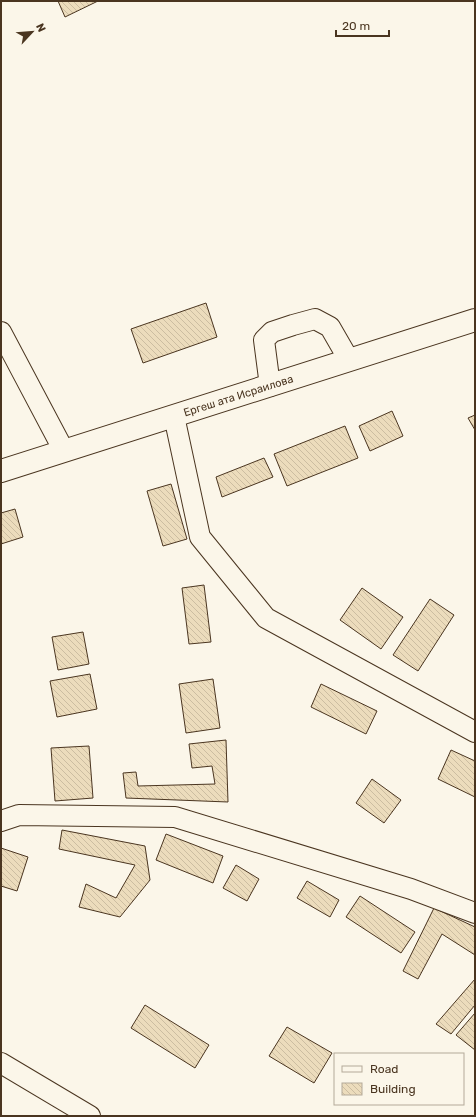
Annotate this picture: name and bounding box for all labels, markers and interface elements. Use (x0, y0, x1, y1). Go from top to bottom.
north arrow (12, 12, 52, 52)
scale bar (336, 12, 389, 38)
text: 20 m (342, 19, 370, 33)
text: N (33, 21, 48, 34)
street label: Ергеш ата Исраилова (182, 372, 295, 419)
legend (334, 1053, 464, 1105)
text: Road (370, 1062, 398, 1076)
text: Building (370, 1082, 416, 1096)

